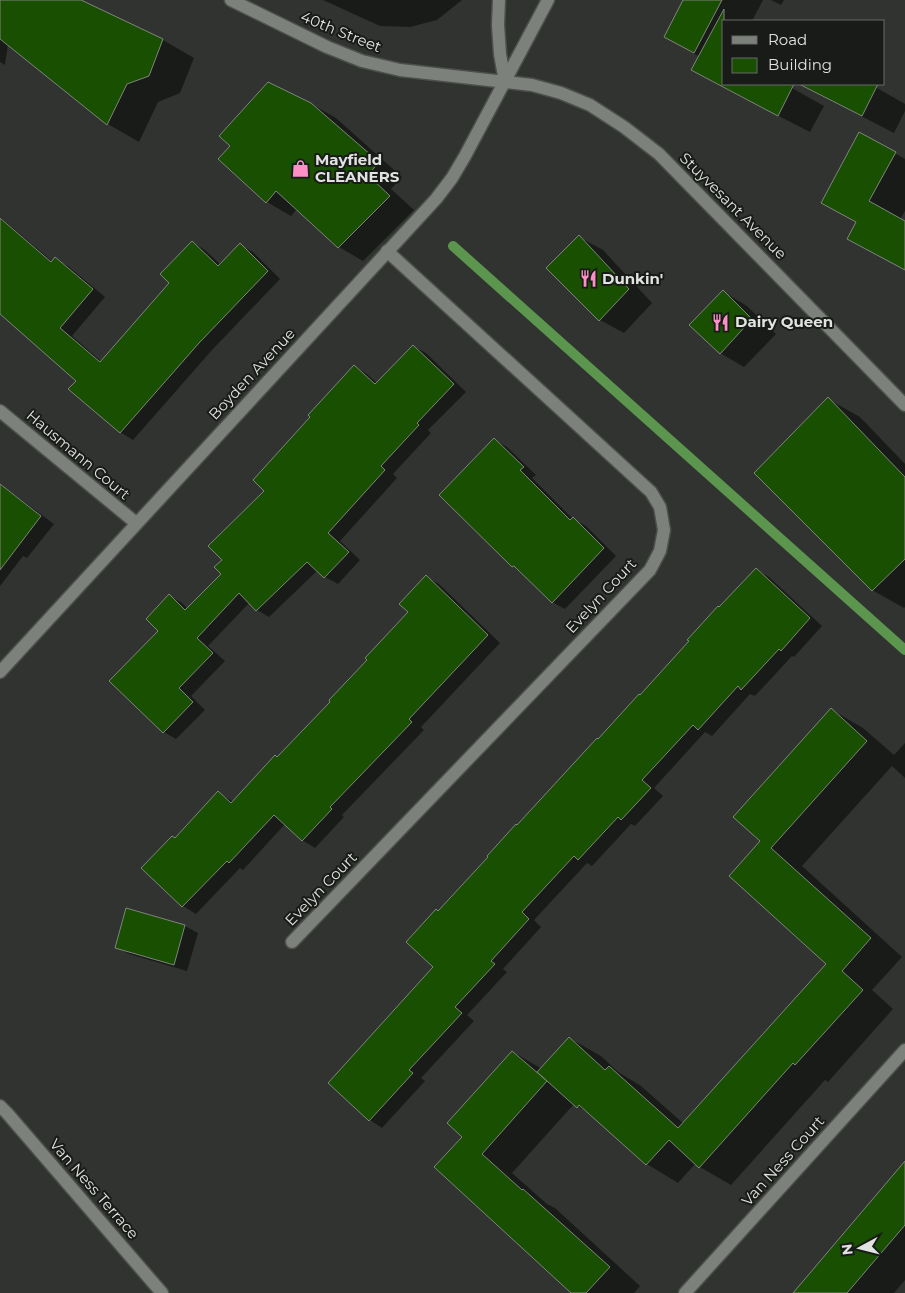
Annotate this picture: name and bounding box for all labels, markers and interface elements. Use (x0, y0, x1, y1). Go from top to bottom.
street label: 40th Street (298, 7, 384, 56)
legend (722, 20, 885, 85)
text: Road (768, 30, 807, 49)
text: Building (768, 55, 832, 74)
street label: Stuyvesant Avenue (676, 148, 791, 263)
place label: Mayfield CLEANERS (315, 150, 400, 186)
shop icon: Mayfield CLEANERS (291, 159, 311, 179)
restaurant icon: Dunkin' (578, 269, 598, 289)
place label: Dunkin' (602, 269, 663, 288)
restaurant icon: Dairy Queen (711, 312, 731, 332)
place label: Dairy Queen (735, 312, 833, 331)
street label: Boyden Avenue (204, 324, 299, 423)
street label: Hausmann Court (23, 406, 134, 504)
street label: Evelyn Court (561, 554, 640, 637)
street label: Evelyn Court (281, 848, 361, 929)
street label: Van Ness Court (737, 1112, 828, 1210)
street label: Van Ness Terrace (46, 1135, 143, 1243)
north arrow (835, 1223, 885, 1273)
text: N (837, 1243, 857, 1256)

